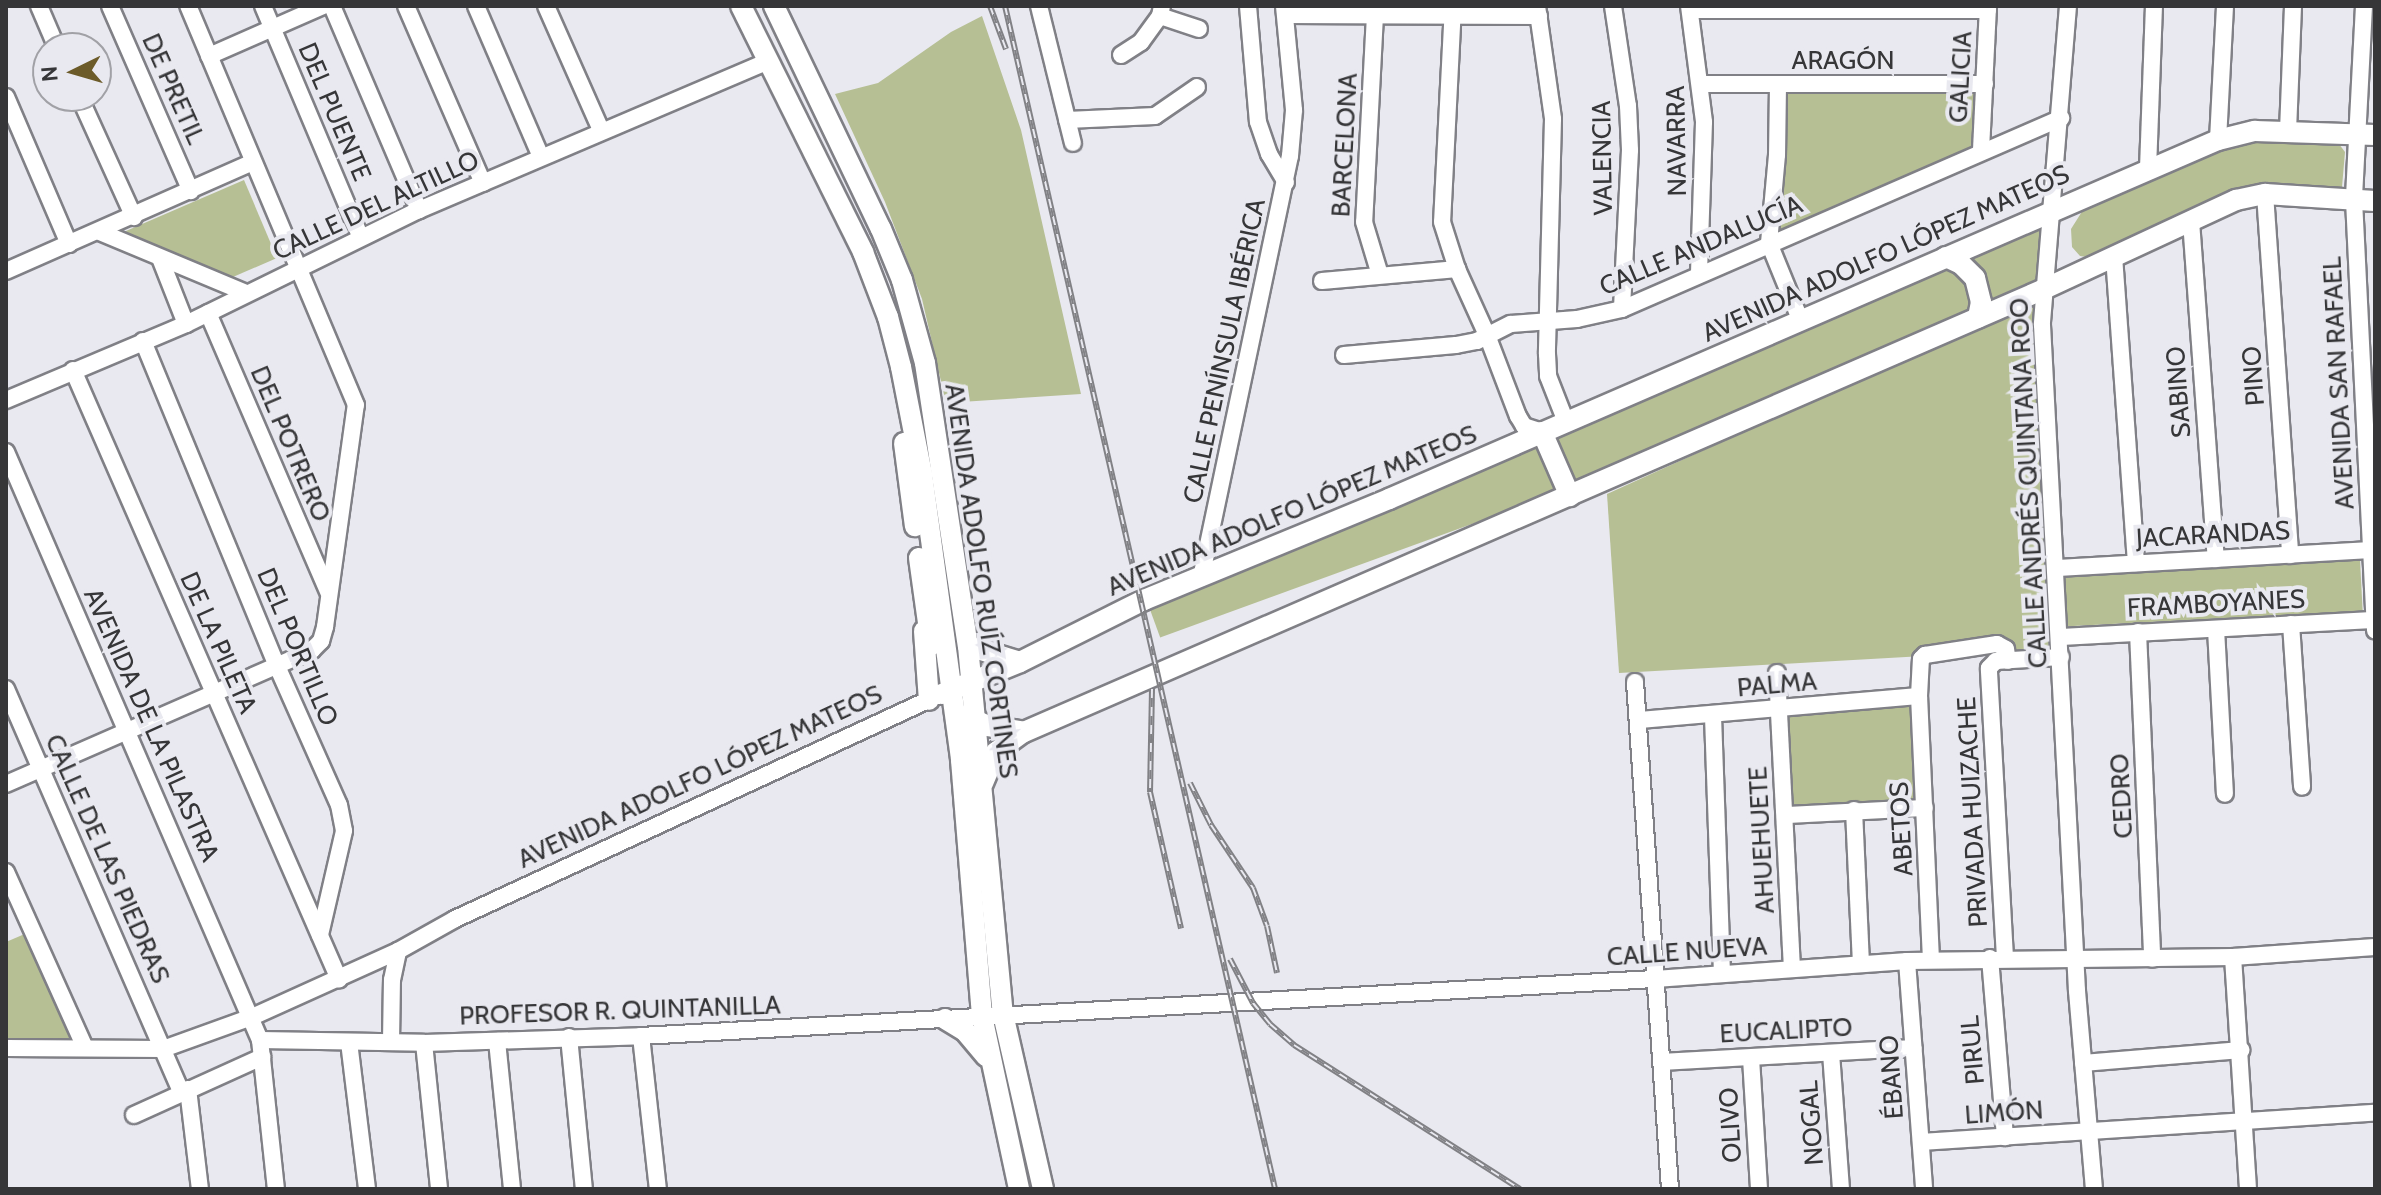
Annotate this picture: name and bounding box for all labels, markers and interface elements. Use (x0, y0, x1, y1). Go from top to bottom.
street label: DE PRETIL (135, 29, 211, 149)
street label: GALICIA (1943, 30, 1979, 124)
north arrow (32, 32, 112, 112)
street label: DEL PUENTE (291, 38, 377, 186)
street label: ARAGÓN (1791, 45, 1895, 77)
text: N (35, 65, 64, 83)
street label: BARCELONA (1326, 72, 1364, 218)
street label: NAVARRA (1660, 85, 1694, 197)
street label: VALENCIA (1586, 100, 1620, 216)
street label: CALLE DEL ALTILLO (268, 145, 484, 267)
street label: AVENIDA ADOLFO LÓPEZ MATEOS (1698, 159, 2074, 349)
street label: CALLE ANDALUCÍA (1595, 189, 1807, 303)
street label: CALLE PENÍNSULA IBÉRICA (1177, 196, 1273, 506)
street label: AVENIDA SAN RAFAEL (2317, 256, 2361, 510)
street label: CALLE ANDRÉS QUINTANA ROO (2004, 297, 2054, 669)
street label: SABINO (2160, 345, 2198, 439)
street label: PINO (2236, 345, 2272, 407)
street label: DEL POTRERO (243, 361, 337, 527)
street label: AVENIDA ADOLFO RUÍZ CORTINES (938, 382, 1024, 780)
street label: AVENIDA ADOLFO LÓPEZ MATEOS (1103, 419, 1481, 603)
street label: JACARANDAS (2135, 515, 2291, 555)
street label: DEL PORTILLO (250, 563, 344, 731)
street label: DE LA PILETA (173, 567, 263, 719)
street label: AVENIDA DE LA PILASTRA (77, 584, 225, 866)
street label: FRAMBOYANES (2126, 584, 2306, 624)
street label: PALMA (1736, 666, 1818, 704)
street label: AVENIDA ADOLFO LÓPEZ MATEOS (513, 679, 887, 875)
street label: PRIVADA HUIZACHE (1951, 696, 1995, 928)
street label: CALLE DE LAS PIEDRAS (38, 730, 176, 988)
street label: CEDRO (2104, 753, 2140, 839)
street label: AHUEHUETE (1743, 766, 1781, 914)
street label: ABETOS (1884, 781, 1920, 877)
street label: CALLE NUEVA (1606, 931, 1768, 973)
street label: PROFESOR R. QUINTANILLA (459, 990, 781, 1032)
street label: EUCALIPTO (1719, 1012, 1853, 1050)
street label: PIRUL (1954, 1014, 1992, 1086)
street label: ÉBANO (1873, 1034, 1911, 1120)
street label: NOGAL (1793, 1080, 1831, 1166)
street label: OLIVO (1713, 1087, 1749, 1163)
street label: LIMÓN (1964, 1095, 2044, 1131)

